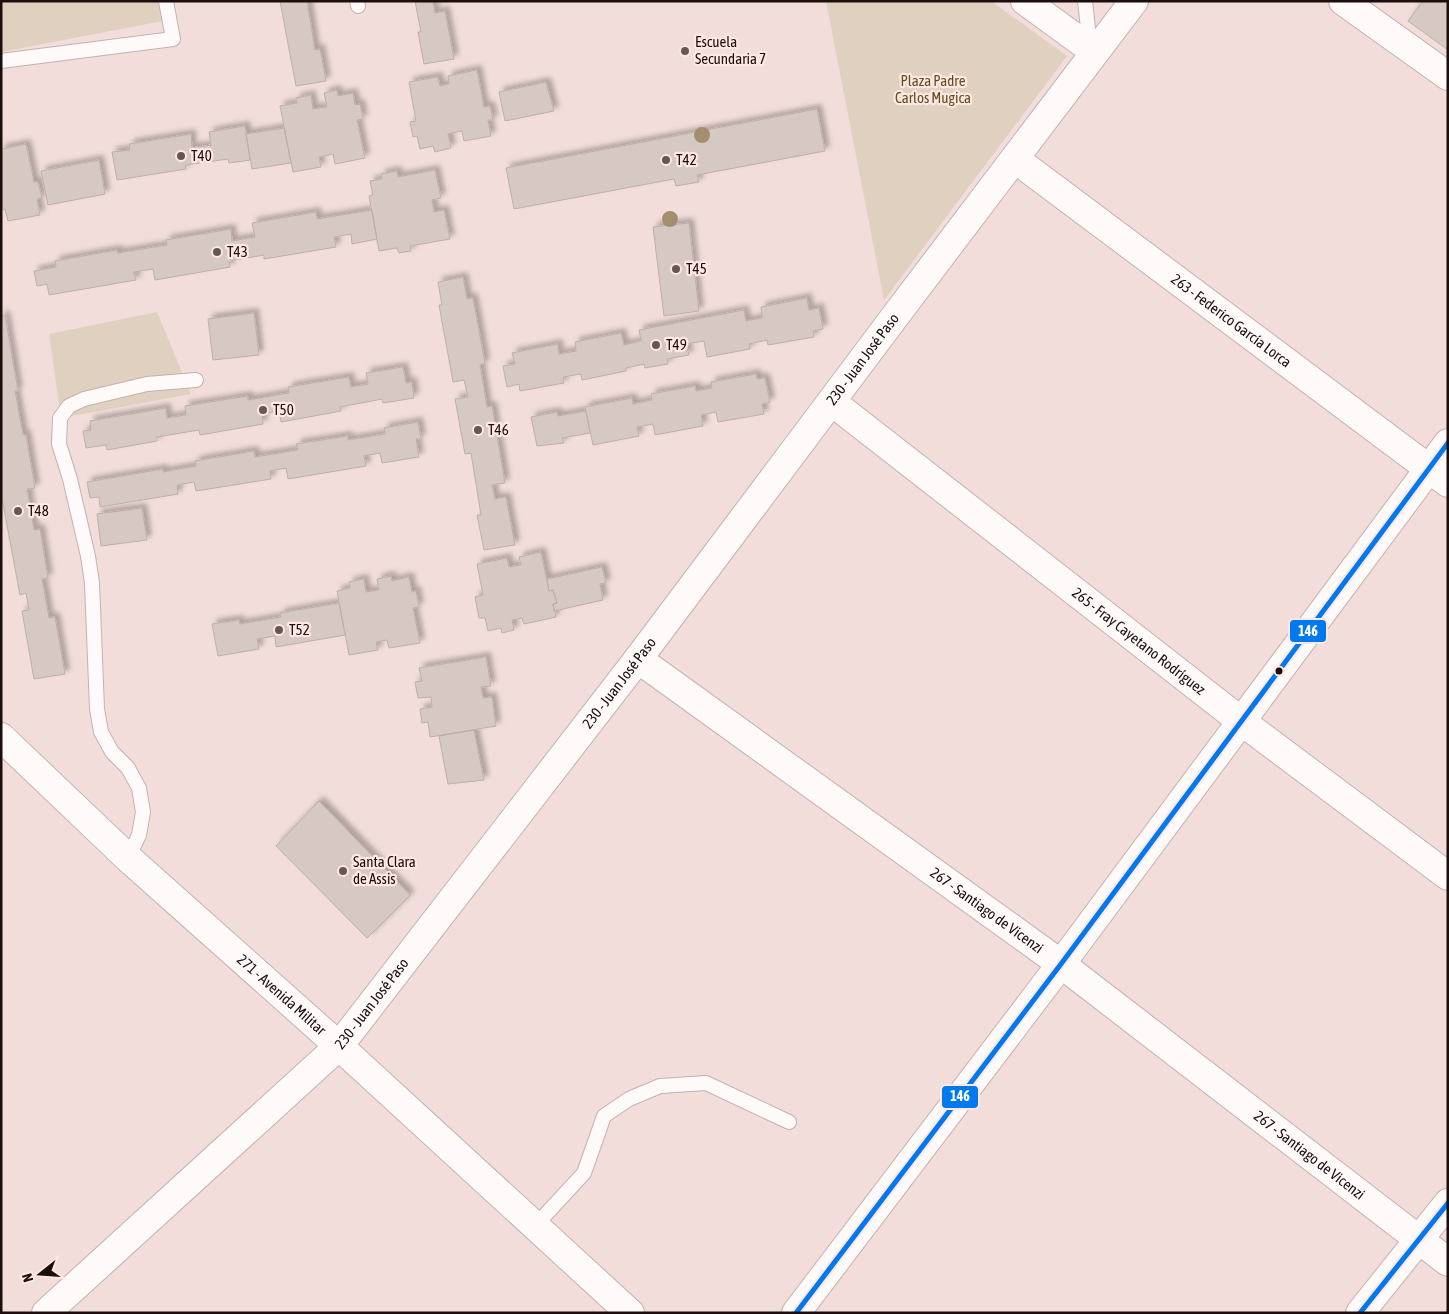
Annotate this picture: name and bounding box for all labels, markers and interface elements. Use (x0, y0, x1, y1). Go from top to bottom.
place label: Escuela Secundaria 7 (695, 33, 766, 67)
marker: Escuela Secundaria 7 (679, 45, 691, 57)
park label: Plaza Padre Carlos Mugica (895, 72, 971, 106)
place label: T40 (191, 147, 212, 164)
marker: T40 (175, 150, 187, 162)
place label: T42 (676, 151, 697, 168)
marker: T42 (660, 154, 672, 166)
place label: T43 (227, 243, 248, 260)
marker: T43 (211, 246, 223, 258)
place label: T45 (686, 260, 707, 277)
marker: T45 (670, 263, 682, 275)
street label: 263 - Federico García Lorca (1168, 270, 1295, 371)
street label: 230 - Juan José Paso (823, 310, 902, 408)
place label: T49 (666, 336, 687, 353)
marker: T49 (650, 339, 662, 351)
place label: T50 (273, 401, 294, 418)
marker: T50 (257, 404, 269, 416)
place label: T46 (488, 421, 509, 438)
marker: T46 (472, 424, 484, 436)
place label: T48 (28, 502, 49, 519)
marker: T48 (12, 505, 24, 517)
street label: 265 - Fray Cayetano Rodríguez (1069, 584, 1209, 698)
line badge: 146 (1289, 619, 1327, 643)
place label: T52 (289, 621, 310, 638)
text: 146 (1298, 623, 1318, 639)
marker: T52 (273, 624, 285, 636)
street label: 230 - Juan José Paso (579, 634, 659, 731)
unlabelled marker (1274, 666, 1284, 676)
place label: Santa Clara de Assis (353, 853, 416, 887)
street label: 267 - Santiago de Vicenzi (927, 864, 1047, 956)
marker: Santa Clara de Assis (337, 865, 349, 877)
street label: 271 - Avenida Militar (234, 950, 330, 1039)
street label: 230 - Juan José Paso (331, 955, 412, 1052)
line badge: 146 (941, 1085, 979, 1109)
text: 146 (950, 1088, 970, 1104)
street label: 267 - Santiago de Vicenzi (1251, 1107, 1368, 1203)
north arrow (15, 1249, 65, 1299)
text: N (19, 1272, 36, 1284)

